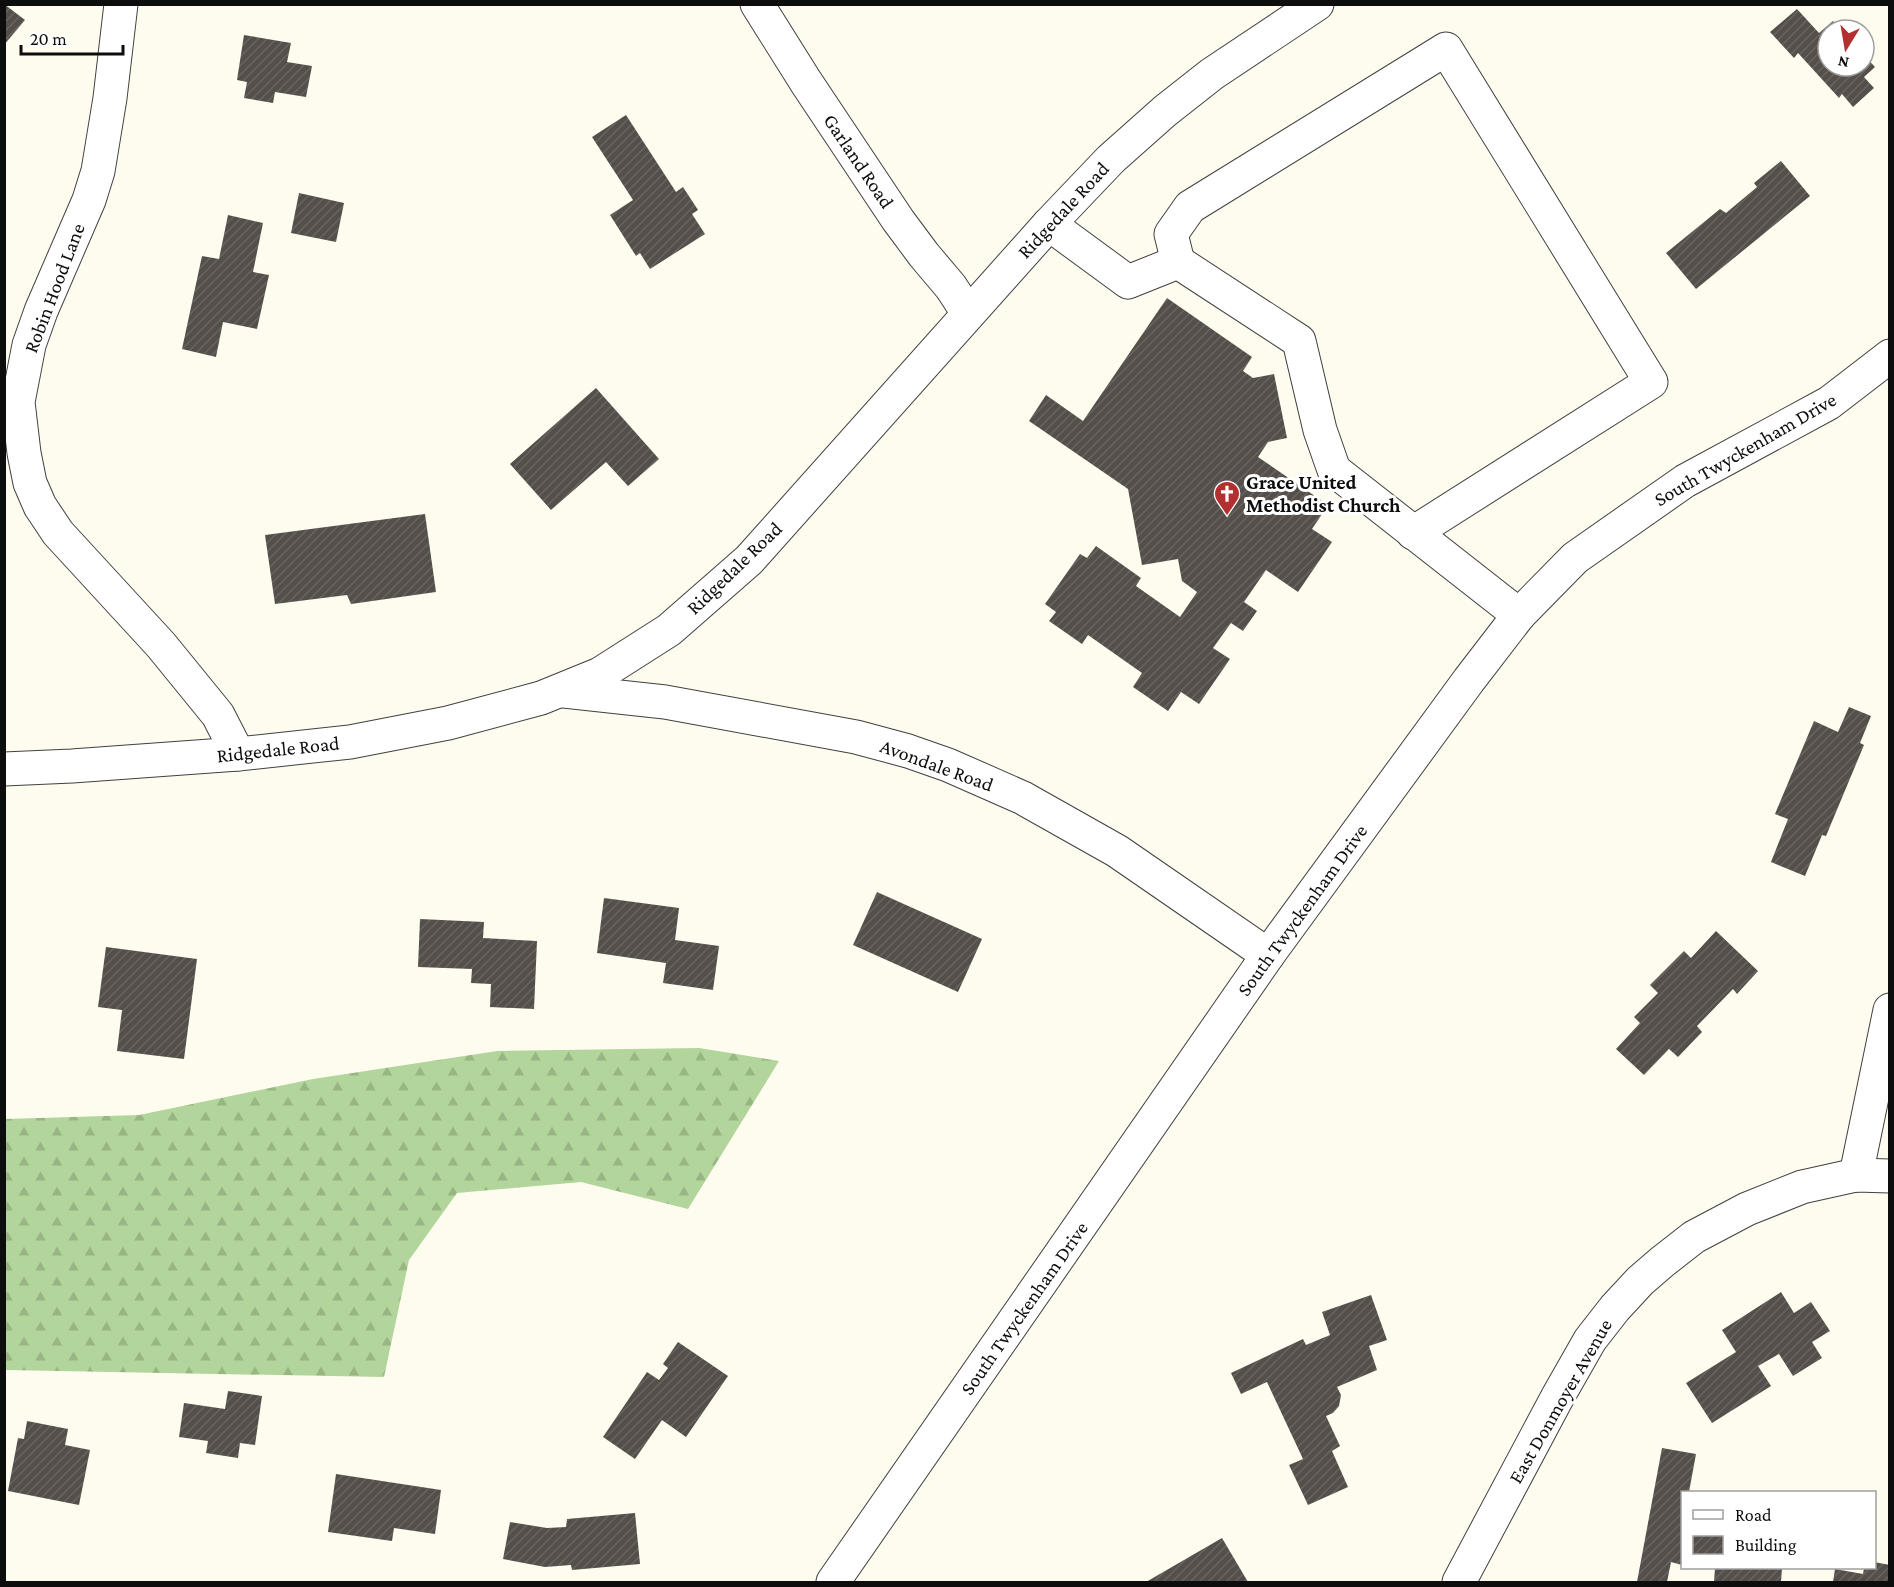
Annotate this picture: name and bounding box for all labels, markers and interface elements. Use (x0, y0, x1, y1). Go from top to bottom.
scale bar (21, 18, 123, 56)
north arrow (1816, 18, 1876, 78)
text: 20 m (30, 29, 67, 49)
text: N (1836, 53, 1850, 72)
street label: Garland Road (819, 110, 899, 213)
street label: Ridgedale Road (1013, 157, 1114, 263)
street label: Robin Hood Lane (19, 220, 89, 356)
street label: South Twyckenham Drive (1650, 388, 1840, 511)
place label: Grace United Methodist Church (1246, 471, 1401, 516)
church icon: Grace United Methodist Church (1212, 479, 1242, 517)
street label: Ridgedale Road (682, 517, 787, 619)
street label: Ridgedale Road (216, 732, 341, 767)
street label: Avondale Road (877, 734, 997, 796)
street label: South Twyckenham Drive (1232, 820, 1372, 1000)
street label: South Twyckenham Drive (956, 1217, 1093, 1399)
street label: East Donmoyer Avenue (1504, 1315, 1617, 1487)
legend (1681, 1491, 1876, 1569)
text: Road (1735, 1505, 1772, 1525)
text: Building (1735, 1535, 1797, 1555)

